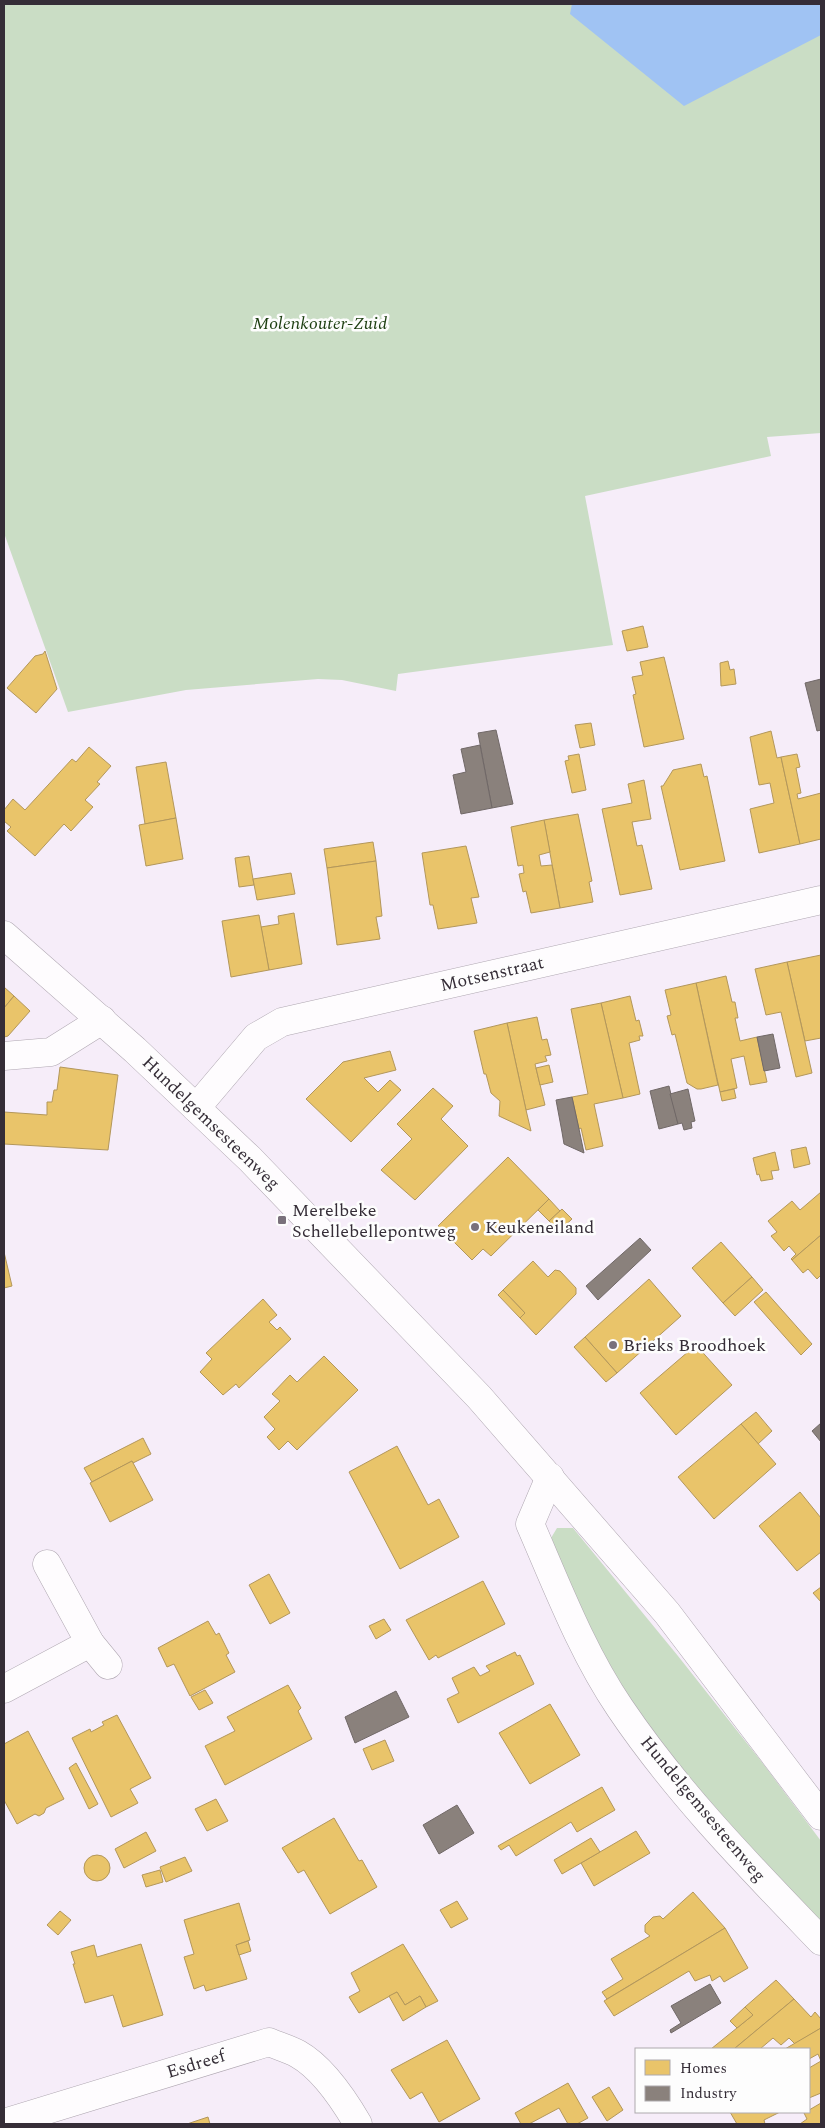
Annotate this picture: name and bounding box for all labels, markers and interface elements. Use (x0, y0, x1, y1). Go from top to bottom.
park label: Molenkouter-Zuid (253, 310, 387, 337)
street label: Motsenstraat (437, 949, 547, 999)
street label: Hundelgemsesteenweg (136, 1050, 286, 1196)
place label: Merelbeke Schellebellepontweg (292, 1197, 456, 1245)
marker: Merelbeke Schellebellepontweg (276, 1214, 288, 1226)
place label: Keukeneiland (485, 1214, 594, 1241)
marker: Keukeneiland (469, 1221, 481, 1233)
place label: Brieks Broodhoek (623, 1332, 766, 1359)
marker: Brieks Broodhoek (607, 1339, 619, 1351)
street label: Hundelgemsesteenweg (634, 1730, 772, 1888)
street label: Esdreef (163, 2042, 231, 2086)
legend (635, 2048, 810, 2113)
text: Homes (680, 2057, 727, 2080)
text: Industry (680, 2082, 737, 2105)

